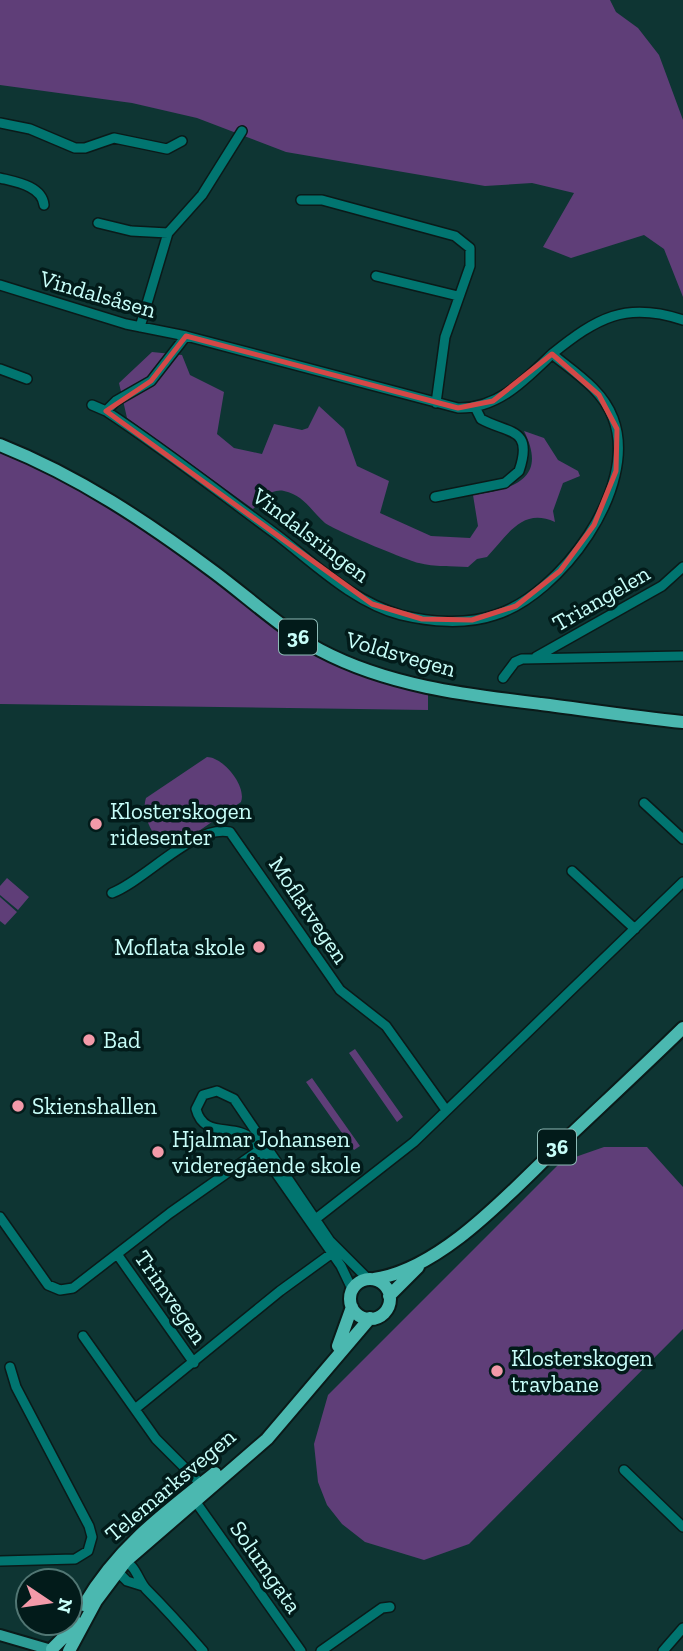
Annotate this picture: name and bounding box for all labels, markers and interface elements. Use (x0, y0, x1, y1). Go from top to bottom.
street label: Vindalsåsen (36, 264, 159, 324)
street label: Vindalsringen (246, 481, 375, 588)
street label: Triangelen (547, 559, 655, 637)
road number: 36 (279, 620, 317, 654)
street label: Voldsvegen (342, 625, 459, 683)
place label: Klosterskogen ridesenter (110, 797, 252, 851)
marker: Klosterskogen ridesenter (88, 816, 104, 832)
street label: Moflatvegen (263, 851, 355, 969)
place label: Moflata skole (114, 933, 245, 961)
marker: Moflata skole (251, 939, 267, 955)
place label: Bad (103, 1026, 141, 1054)
marker: Bad (81, 1032, 97, 1048)
place label: Skienshallen (32, 1092, 157, 1120)
marker: Skienshallen (10, 1098, 26, 1114)
place label: Hjalmar Johansen videregående skole (172, 1125, 361, 1179)
road number: 36 (538, 1130, 576, 1164)
marker: Hjalmar Johansen videregående skole (150, 1144, 166, 1160)
street label: Trimvegen (129, 1245, 213, 1349)
place label: Klosterskogen travbane (511, 1344, 653, 1398)
marker: Klosterskogen travbane (489, 1363, 505, 1379)
street label: Telemarksvegen (99, 1422, 241, 1548)
street label: Solumgata (224, 1515, 308, 1619)
north arrow (14, 1567, 84, 1637)
text: N (52, 1596, 78, 1615)

